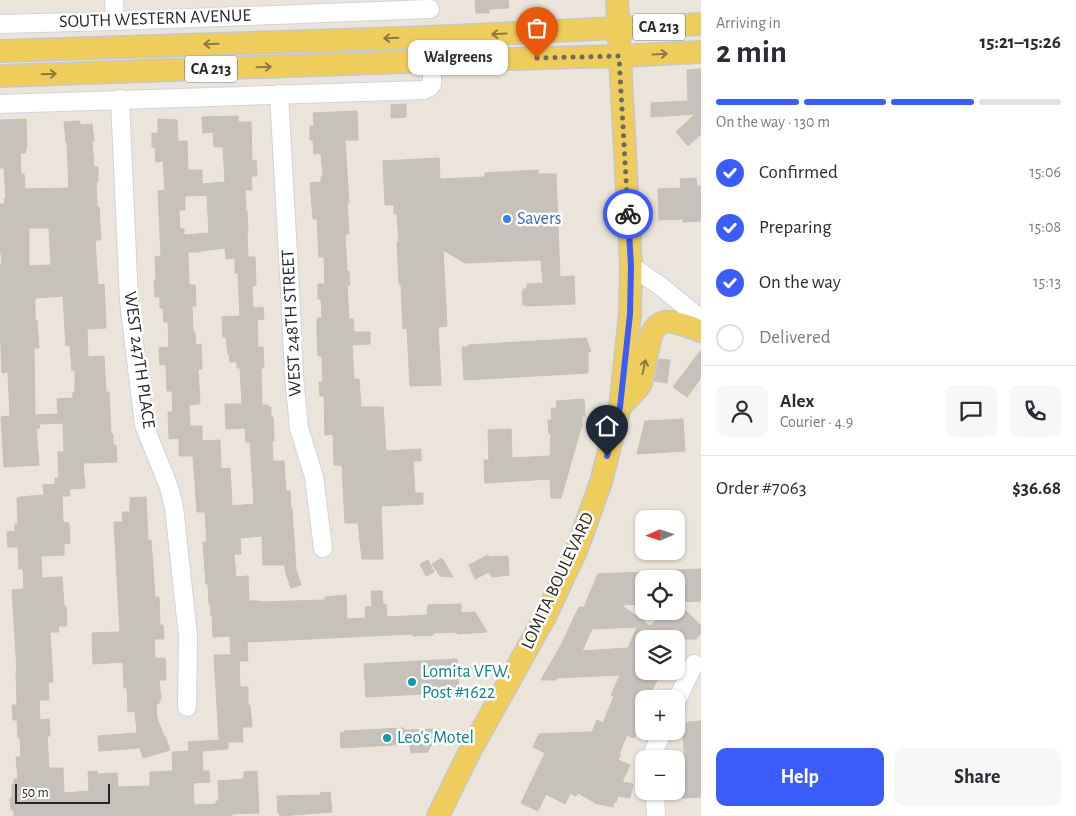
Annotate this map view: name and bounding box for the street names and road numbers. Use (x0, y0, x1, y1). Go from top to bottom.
street label: SOUTH WESTERN AVENUE (59, 7, 252, 31)
road number: CA 213 (633, 14, 685, 41)
road number: CA 213 (185, 56, 237, 82)
street label: WEST 248TH STREET (279, 249, 305, 397)
street label: WEST 247TH PLACE (120, 290, 158, 430)
street label: LOMITA BOULEVARD (518, 510, 598, 652)

